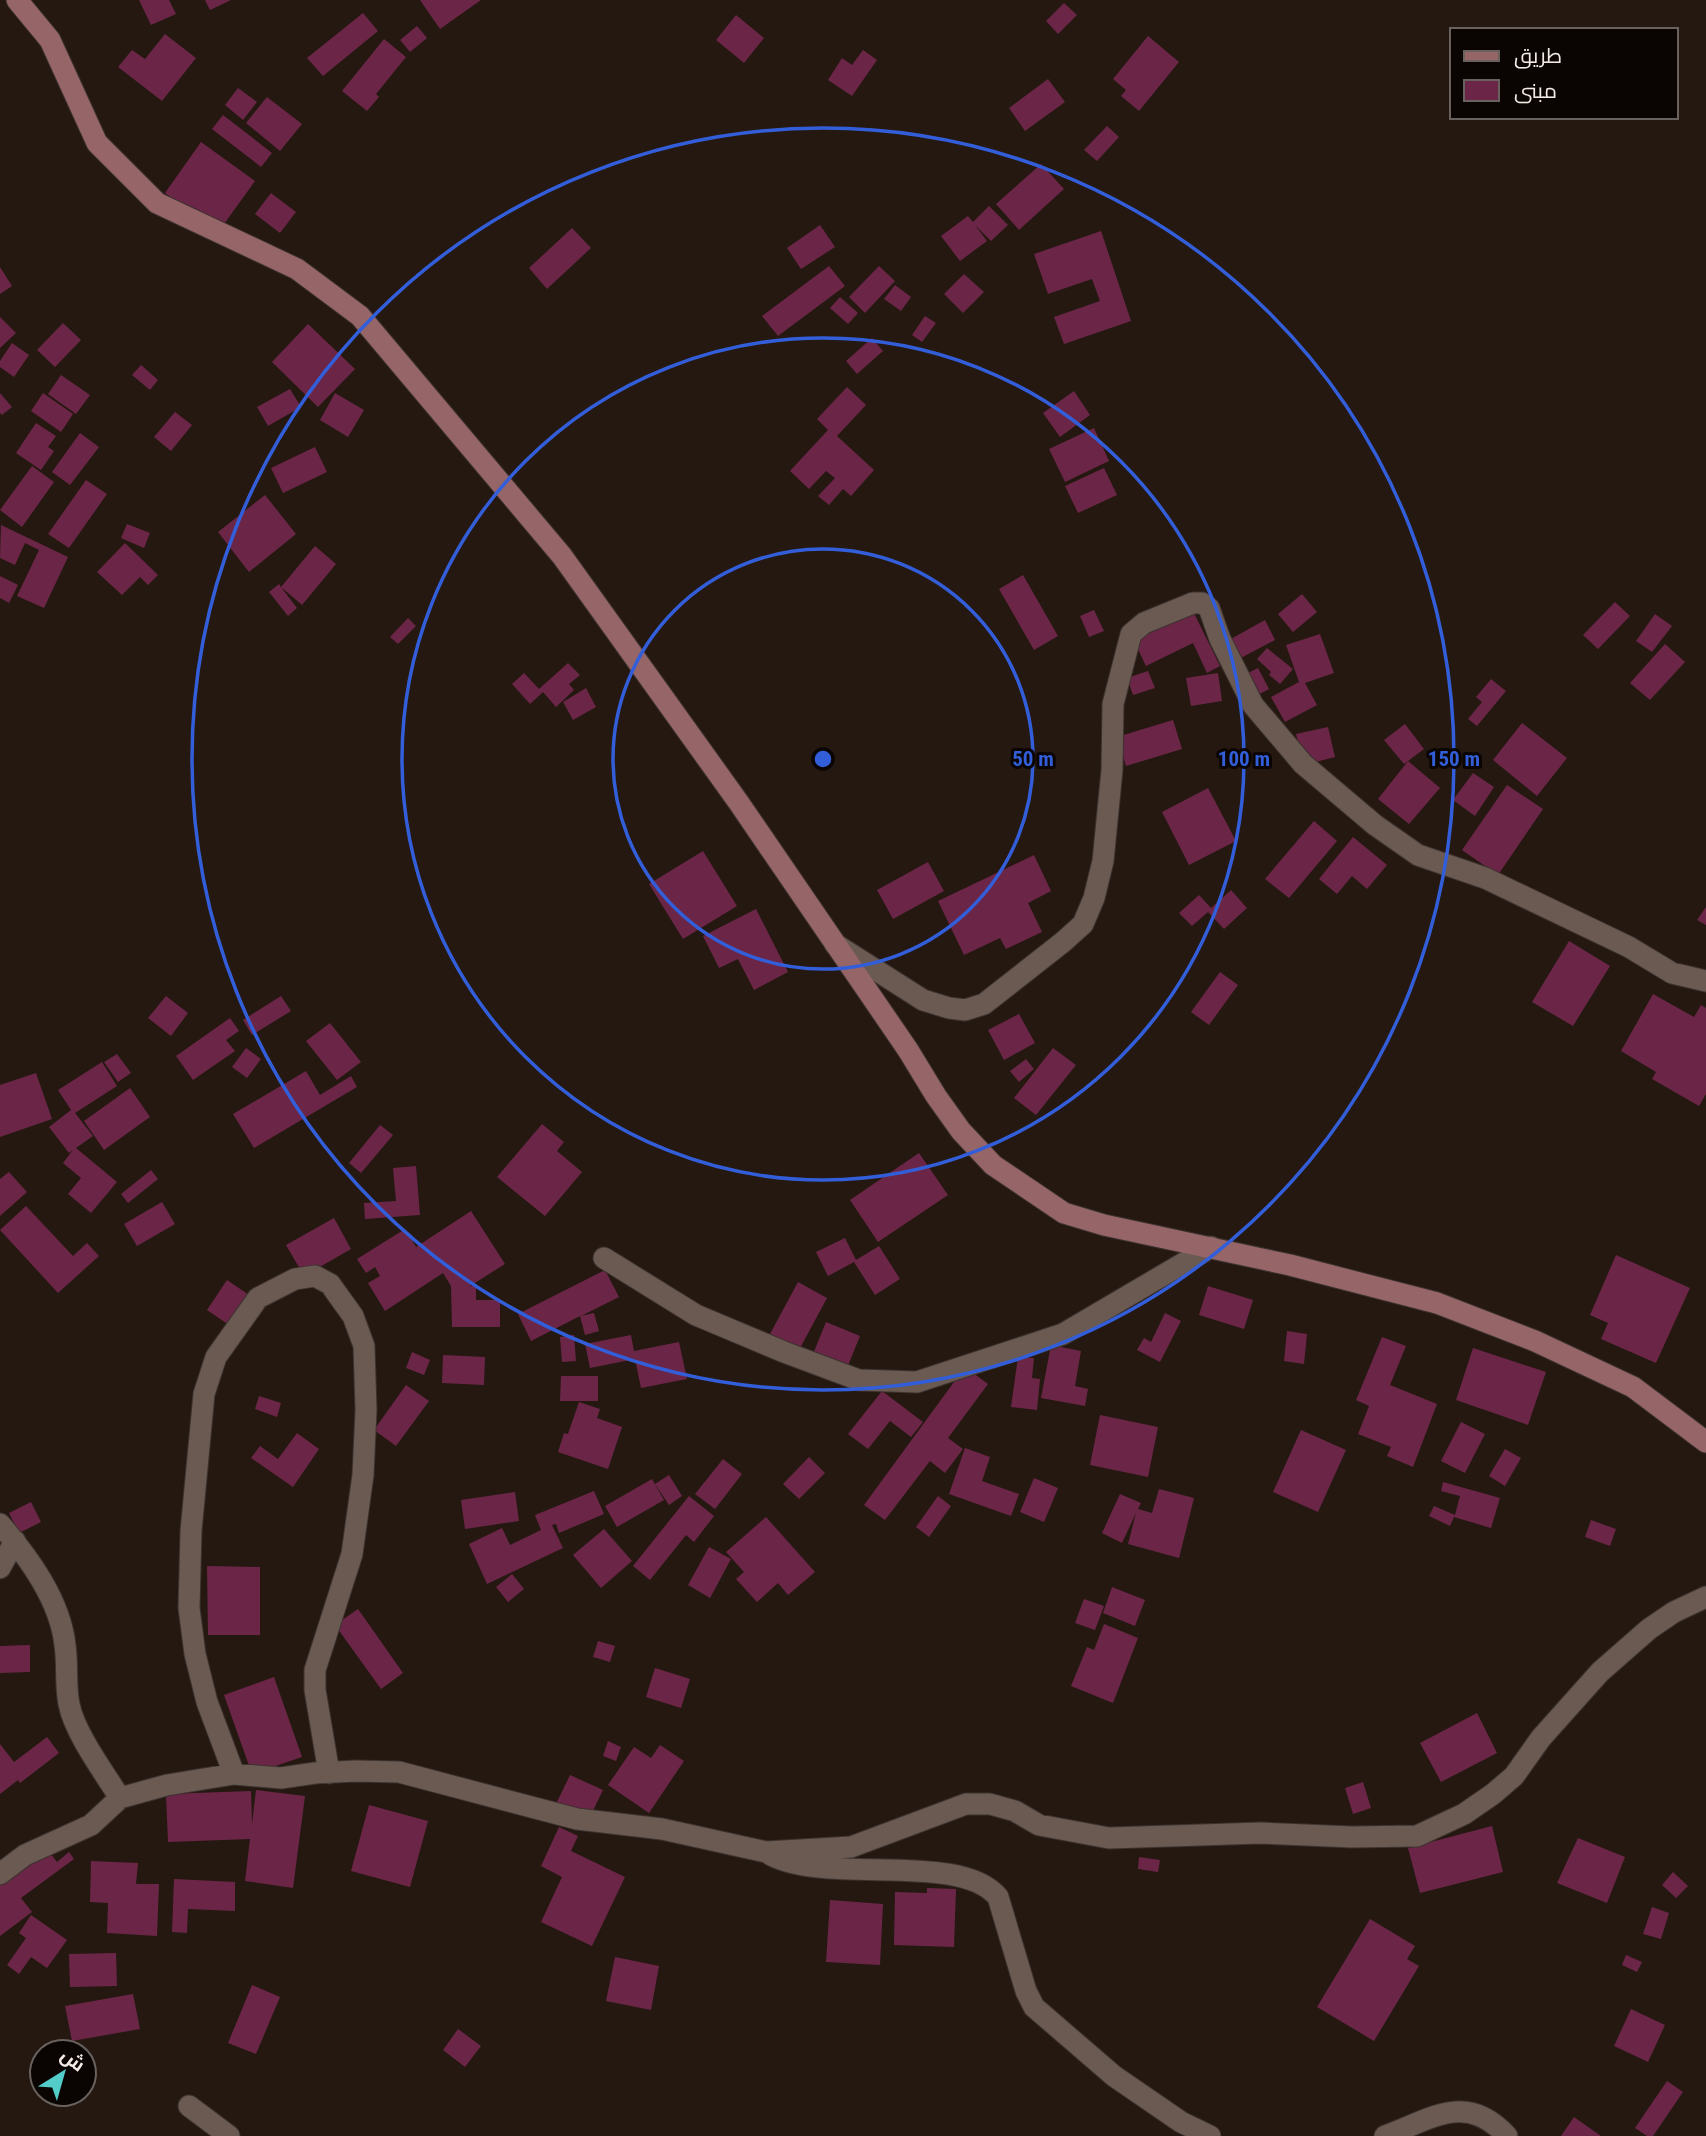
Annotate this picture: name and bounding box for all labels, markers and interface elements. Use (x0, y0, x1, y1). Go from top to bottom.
legend (1450, 28, 1678, 119)
text: طريق (1514, 44, 1562, 69)
text: مبنى (1514, 79, 1557, 104)
centre of rings (811, 747, 835, 771)
text: 50 m (1012, 747, 1054, 771)
text: 100 m (1218, 747, 1270, 771)
text: 150 m (1428, 747, 1480, 771)
north arrow (28, 2038, 98, 2108)
text: ش (56, 2043, 90, 2076)

